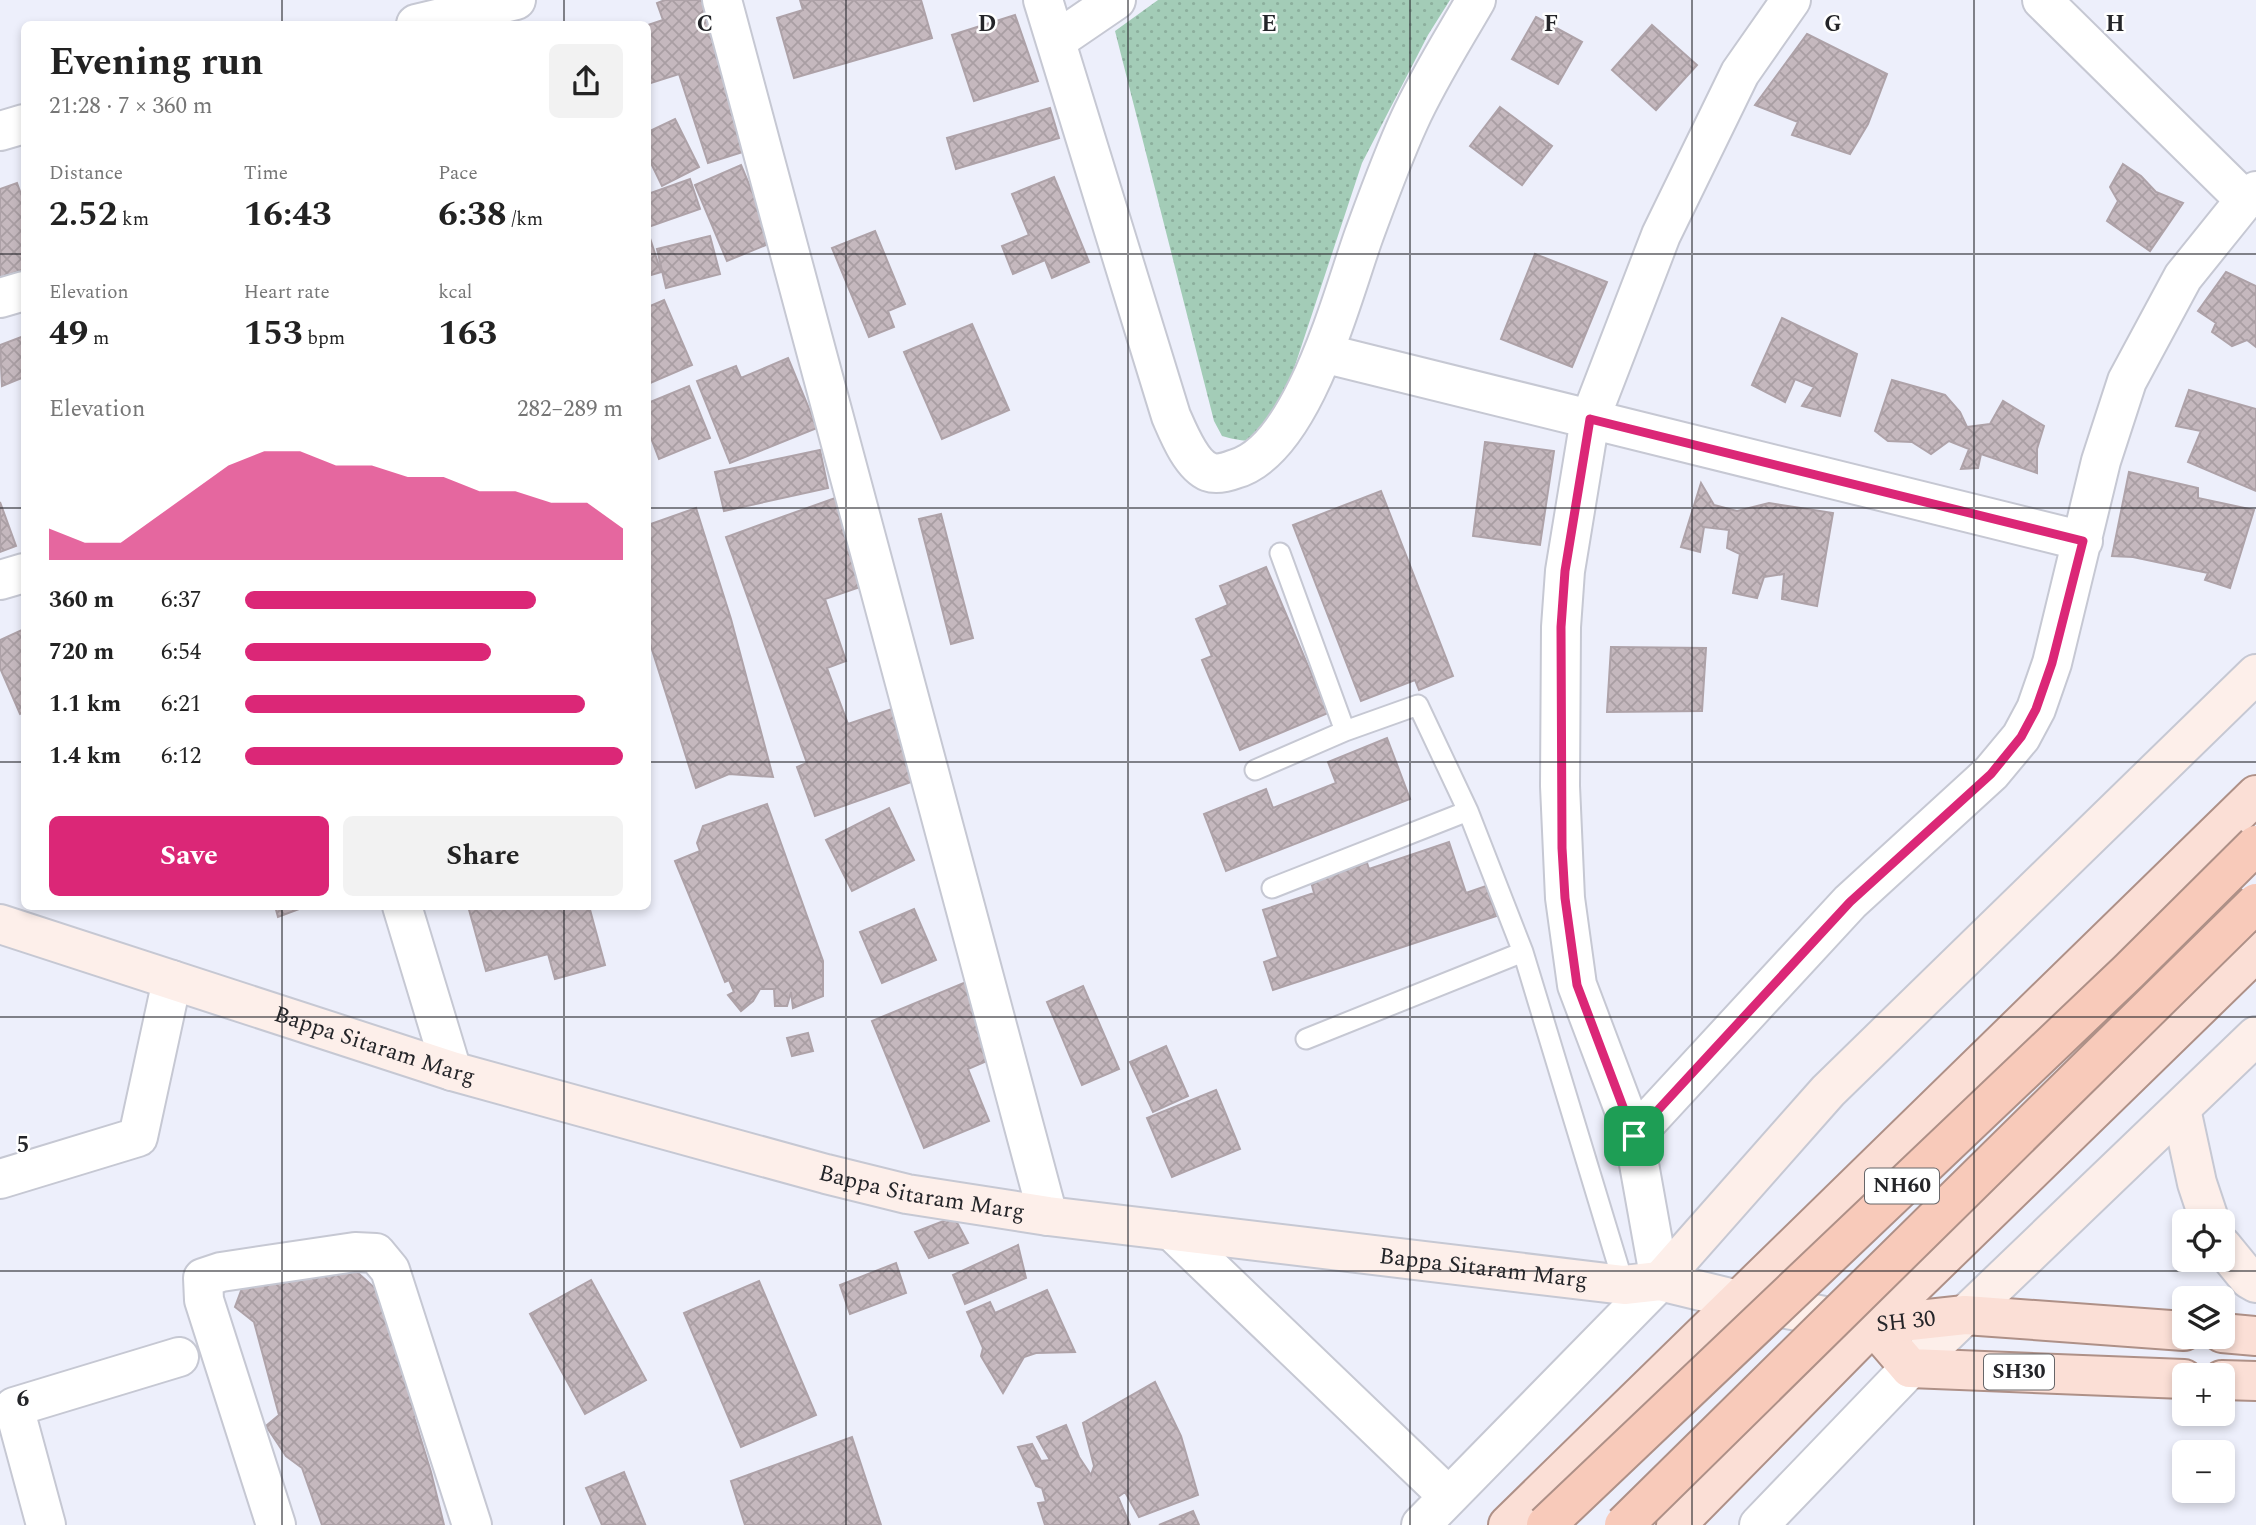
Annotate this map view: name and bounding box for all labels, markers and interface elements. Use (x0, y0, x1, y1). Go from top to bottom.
text: C (697, 7, 713, 42)
text: D (978, 7, 996, 42)
text: E (1261, 7, 1277, 42)
text: F (1544, 7, 1558, 42)
text: G (1824, 7, 1842, 42)
text: H (2105, 7, 2125, 42)
text: Evening run (49, 34, 263, 92)
button: share (549, 44, 623, 118)
text: 21:28 · 7 × 360 m (49, 89, 213, 124)
text: Distance (49, 159, 123, 188)
text: Time (244, 159, 288, 188)
text: Pace (438, 159, 478, 188)
text: 2.52 (49, 188, 117, 241)
text: 16:43 (244, 188, 332, 241)
text: 6:38 (438, 188, 507, 241)
text: km (117, 205, 149, 234)
text: /km (507, 205, 543, 234)
text: Elevation (49, 278, 129, 307)
text: Heart rate (244, 278, 330, 307)
text: kcal (438, 278, 472, 307)
text: 49 (49, 307, 88, 360)
text: 153 (244, 307, 303, 360)
text: 163 (438, 307, 497, 360)
text: m (88, 324, 109, 353)
text: bpm (303, 324, 345, 353)
text: Elevation (49, 392, 145, 427)
text: 282–289 m (517, 392, 623, 427)
text: 360 m (49, 583, 114, 618)
text: 6:37 (161, 583, 201, 618)
text: 720 m (49, 635, 114, 670)
text: 6:54 (161, 635, 201, 670)
text: 1.1 km (49, 687, 121, 722)
text: 6:21 (161, 687, 201, 722)
text: 1.4 km (49, 739, 121, 774)
text: 6:12 (161, 739, 201, 774)
button: Save (49, 816, 329, 896)
button: Share (343, 816, 623, 896)
street label: Bappa Sitaram Marg (270, 997, 479, 1094)
pin (1604, 1106, 1664, 1166)
icon: arrive (1615, 1117, 1653, 1155)
text: 5 (17, 1128, 29, 1163)
street label: Bappa Sitaram Marg (815, 1155, 1027, 1230)
road number: NH60 (1865, 1168, 1939, 1204)
map controls (2172, 1209, 2235, 1503)
button: locate (2172, 1209, 2235, 1272)
street label: Bappa Sitaram Marg (1377, 1238, 1590, 1298)
button: layers (2172, 1286, 2235, 1349)
street label: SH 30 (1874, 1301, 1937, 1342)
road number: SH30 (1984, 1354, 2054, 1390)
button: + (2172, 1363, 2235, 1426)
text: 6 (17, 1382, 30, 1417)
button: − (2172, 1440, 2235, 1503)

